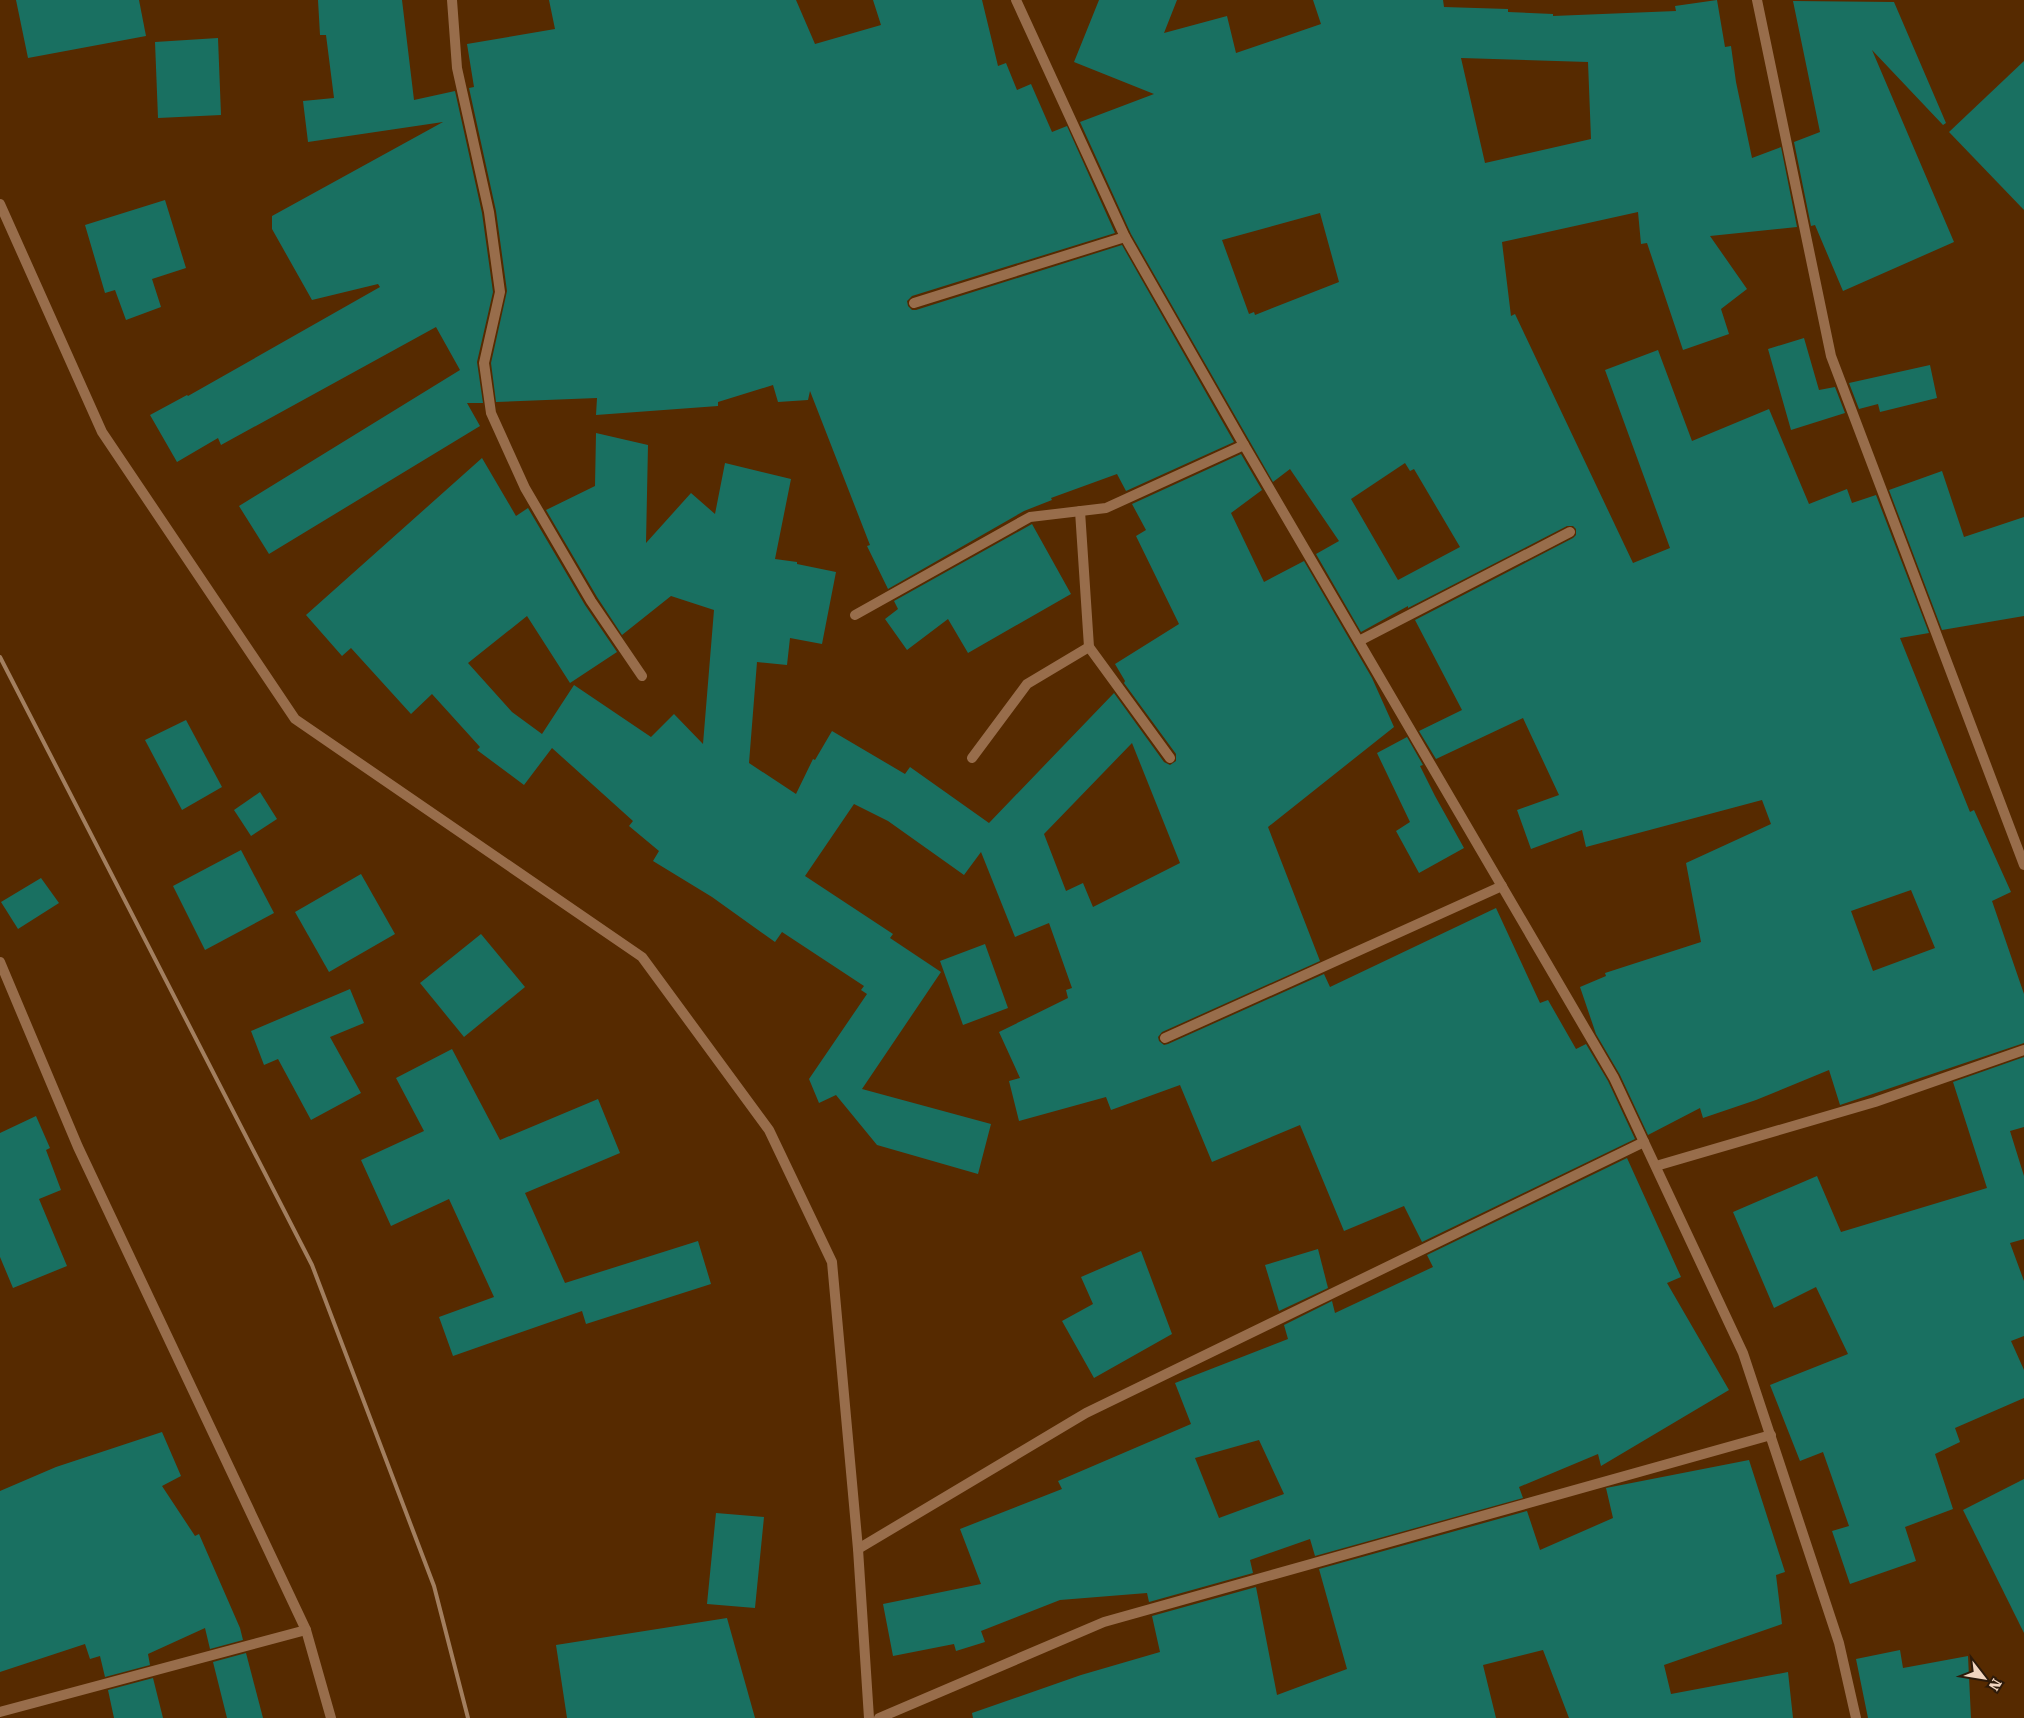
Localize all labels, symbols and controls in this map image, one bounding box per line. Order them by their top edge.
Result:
north arrow [1959,1653,2009,1703]
text: N [1985,1676,2005,1694]

